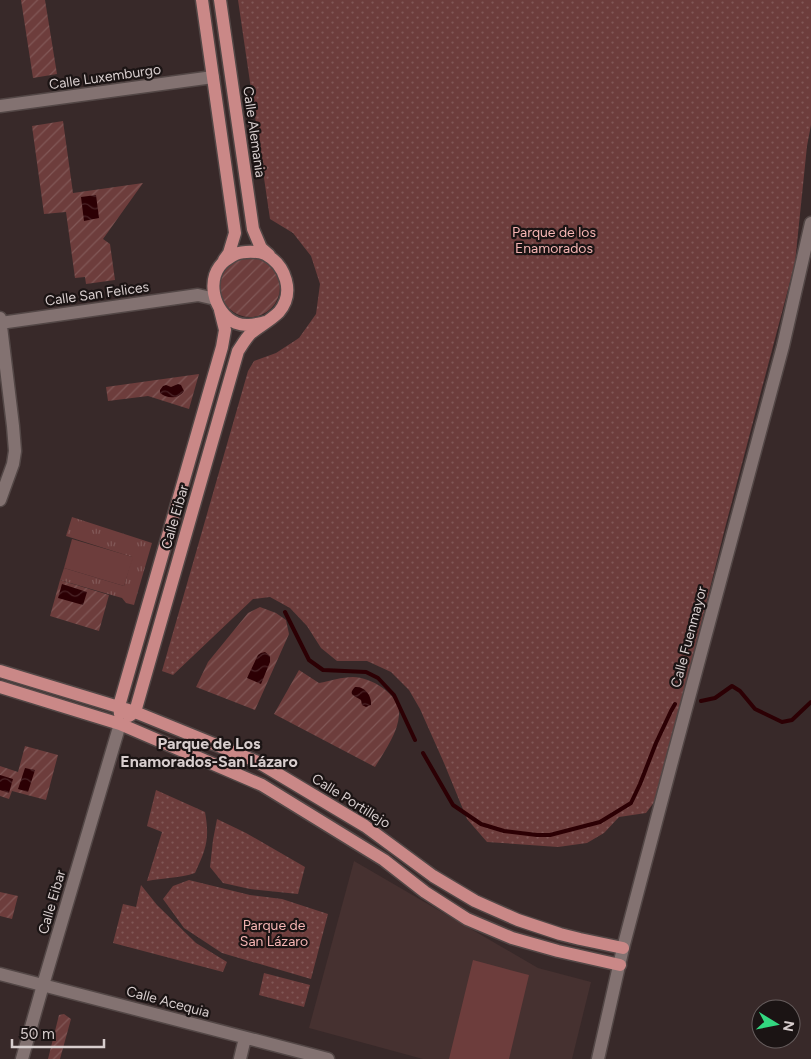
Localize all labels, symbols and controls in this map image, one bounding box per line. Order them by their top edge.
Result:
street label: Calle Luxemburgo [48,61,162,93]
street label: Calle Alemania [239,85,269,179]
park label: Parque de los Enamorados [512,224,596,257]
street label: Calle San Felices [44,278,150,310]
street label: Calle Eibar [158,483,192,551]
street label: Calle Fuenmayor [667,584,711,690]
district label: Parque de Los Enamorados-San Lázaro [120,734,298,771]
street label: Calle Portillejo [309,770,393,832]
street label: Calle Eibar [35,868,69,936]
park label: Parque de San Lázaro [240,917,308,950]
street label: Calle Acequia [125,983,211,1021]
north arrow [751,999,801,1049]
scale bar [12,1016,105,1048]
text: N [779,1019,798,1033]
text: 50 m [20,1025,55,1043]

